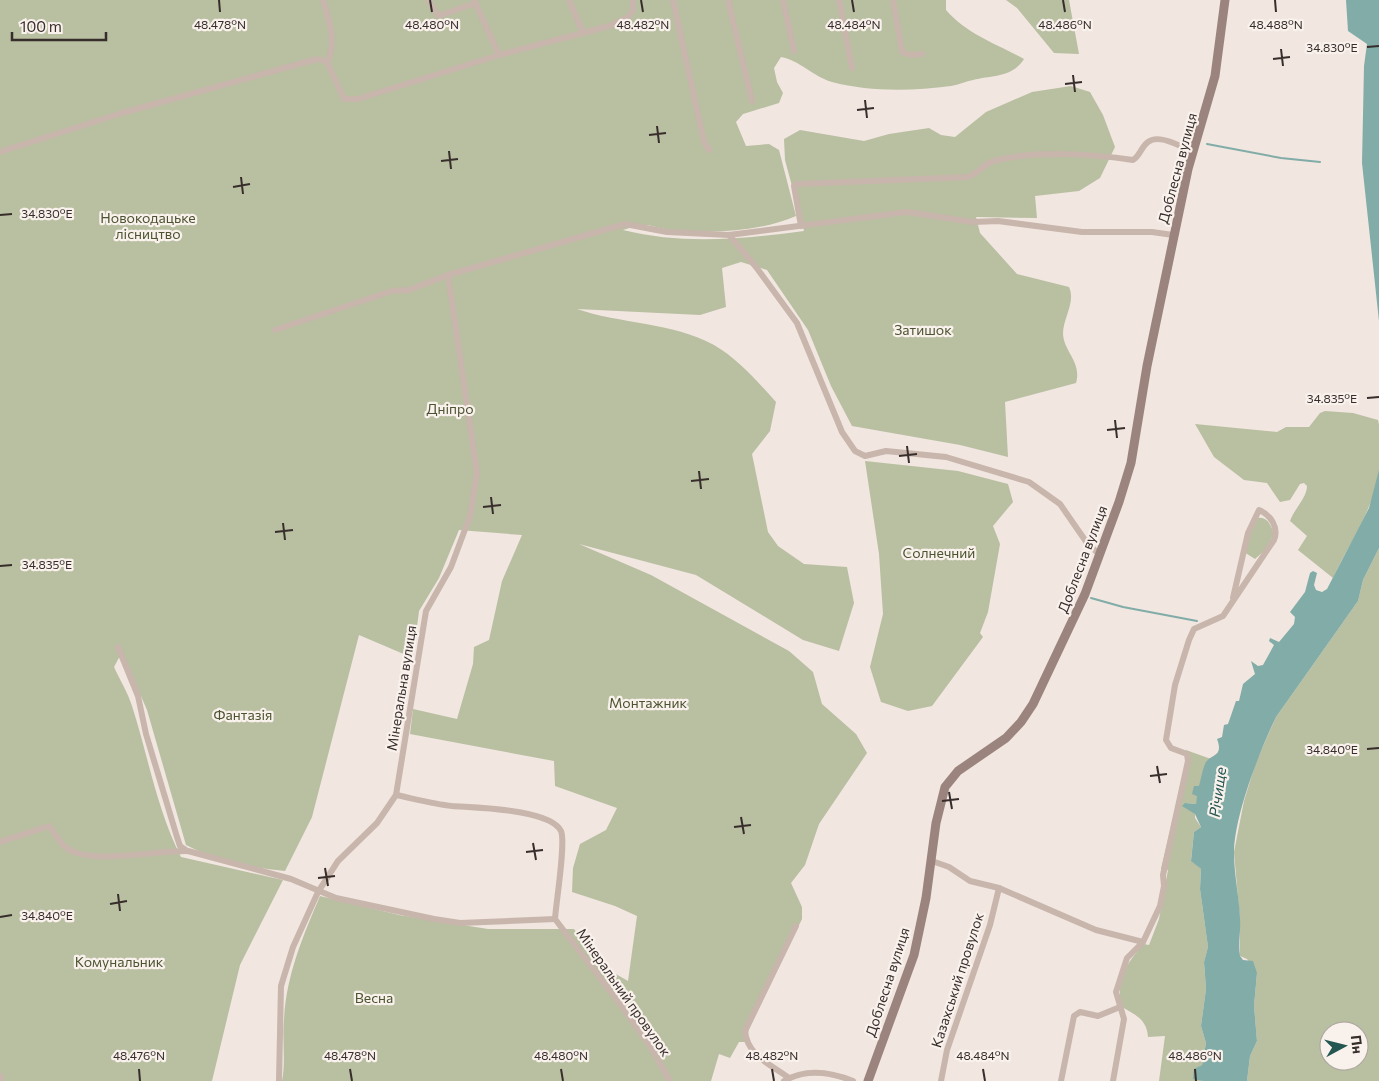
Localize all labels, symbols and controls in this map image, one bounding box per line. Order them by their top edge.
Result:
scale bar [12,10,106,42]
text: 100 m [20,17,62,35]
text: 48.478°N [194,17,246,31]
text: 48.480°N [405,17,459,31]
text: 48.482°N [617,17,669,31]
text: 48.484°N [827,17,881,31]
text: 48.486°N [1038,17,1092,31]
text: 48.488°N [1249,17,1303,31]
text: 34.830°E [1306,40,1358,54]
street label: Доблесна вулиця [1154,111,1200,225]
text: 34.830°E [21,206,73,220]
park label: Новокодацьке лісництво [100,209,196,242]
park label: Затишок [894,321,952,338]
text: 34.835°E [1307,391,1357,405]
park label: Дніпро [426,400,474,417]
street label: Доблесна вулиця [1054,503,1110,615]
park label: Солнечний [903,544,975,561]
text: 34.835°E [22,557,72,571]
street label: Мінеральна вулиця [383,624,419,752]
park label: Монтажник [609,694,688,711]
park label: Фантазія [214,706,272,723]
text: 34.840°E [1306,742,1358,756]
water label: Річище [1205,766,1229,818]
text: 34.840°E [21,908,73,922]
street label: Казахський провулок [927,910,987,1050]
street label: Мінеральний провулок [573,925,675,1060]
street label: Доблесна вулиця [861,925,913,1039]
park label: Комунальник [75,953,164,970]
park label: Весна [355,989,393,1006]
north arrow [1319,1021,1369,1071]
text: Пн [1348,1034,1367,1055]
text: 48.476°N [113,1048,165,1062]
text: 48.478°N [324,1048,376,1062]
text: 48.480°N [534,1048,588,1062]
text: 48.482°N [746,1048,798,1062]
text: 48.484°N [956,1048,1010,1062]
text: 48.486°N [1168,1048,1222,1062]

